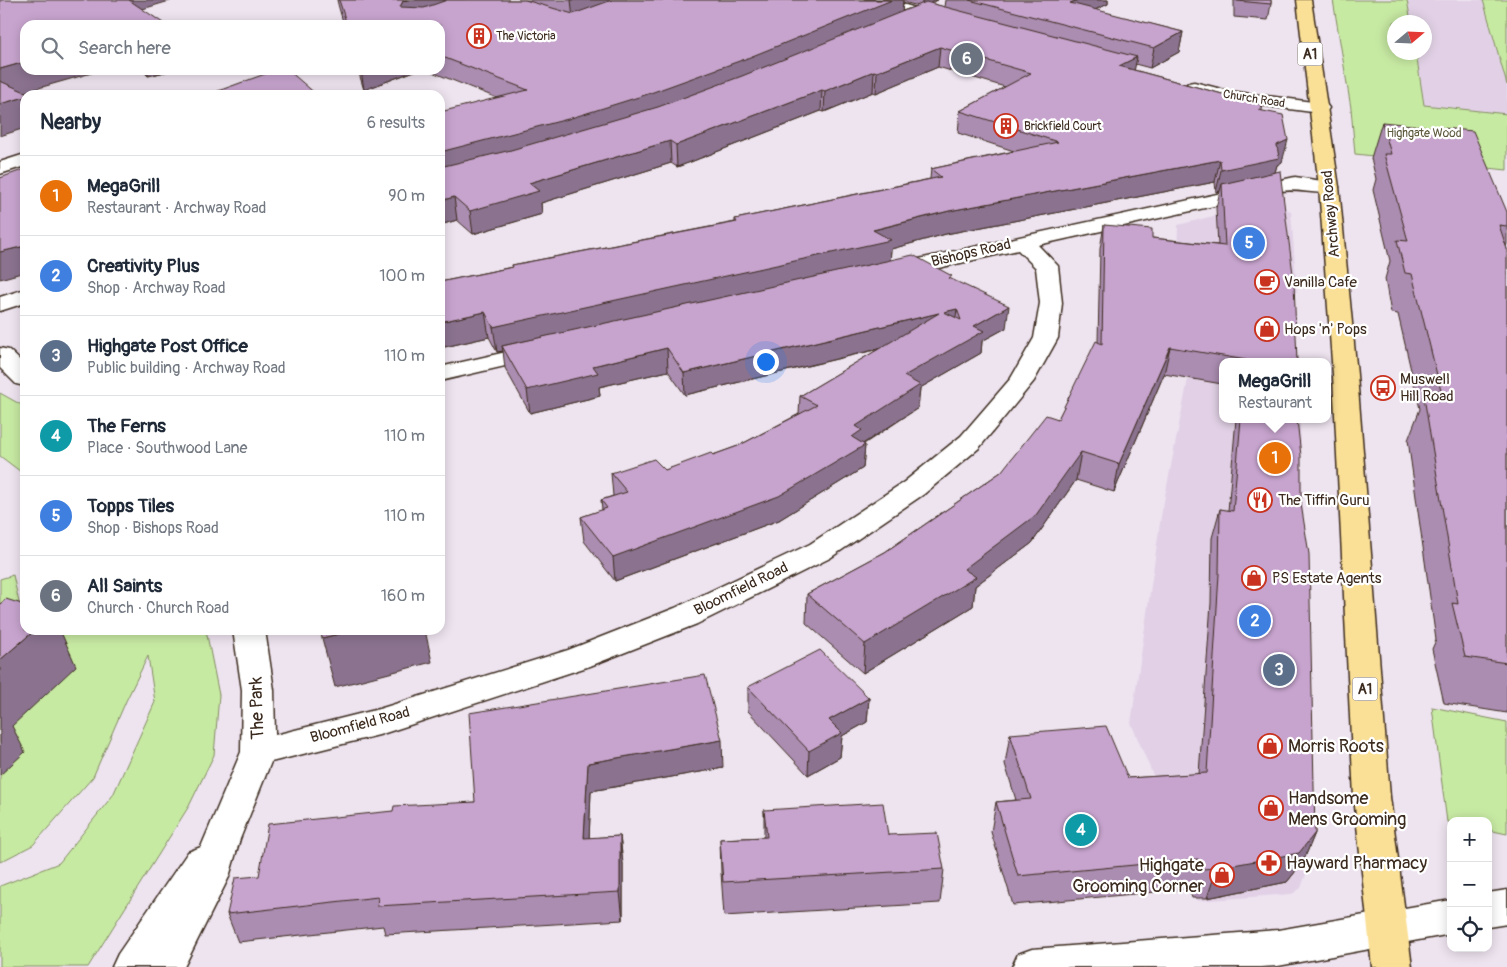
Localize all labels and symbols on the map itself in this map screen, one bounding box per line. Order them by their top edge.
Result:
north arrow [1387,15,1432,60]
building icon: The Victoria [466,23,492,49]
place label: The Victoria [496,29,556,44]
pin: 6 [951,40,983,78]
road number: A1 [1298,42,1322,66]
street label: Church Road [1222,87,1286,111]
building icon: Brickfield Court [993,113,1019,139]
place label: Brickfield Court [1024,119,1102,134]
park label: Highgate Wood [1386,126,1462,141]
street label: Archway Road [1318,170,1344,258]
pin: 5 [1233,224,1265,262]
street label: Bishops Road [929,235,1013,271]
cafe icon: Vanilla Cafe [1254,269,1280,295]
place label: Vanilla Cafe [1284,273,1357,292]
shop icon: Hops 'n' Pops [1254,316,1280,342]
place label: Hops 'n' Pops [1284,320,1367,339]
your location [753,349,779,375]
place label: Muswell Hill Road [1400,370,1454,406]
bus stop icon: Muswell Hill Road [1370,375,1396,401]
pin: 1 [1259,439,1291,477]
restaurant icon: The Tiffin Guru [1247,487,1273,513]
place label: The Tiffin Guru [1278,491,1370,510]
street label: Bloomfield Road [691,558,791,620]
shop icon: PS Estate Agents [1241,565,1267,591]
place label: PS Estate Agents [1272,569,1382,588]
pin: 2 [1239,602,1271,640]
pin: 3 [1263,651,1295,689]
street label: The Park [244,676,270,740]
road number: A1 [1352,678,1378,701]
street label: Bloomfield Road [308,703,412,747]
shop icon: Morris Roots [1257,733,1283,759]
place label: Morris Roots [1288,735,1384,758]
place label: Handsome Mens Grooming [1288,787,1406,831]
shop icon: Handsome Mens Grooming [1258,795,1284,821]
pin: 4 [1065,811,1097,849]
pharmacy icon: Hayward Pharmacy [1256,850,1282,876]
place label: Hayward Pharmacy [1286,852,1427,875]
place label: Highgate Grooming Corner [1072,854,1205,898]
shop icon: Highgate Grooming Corner [1209,862,1235,888]

